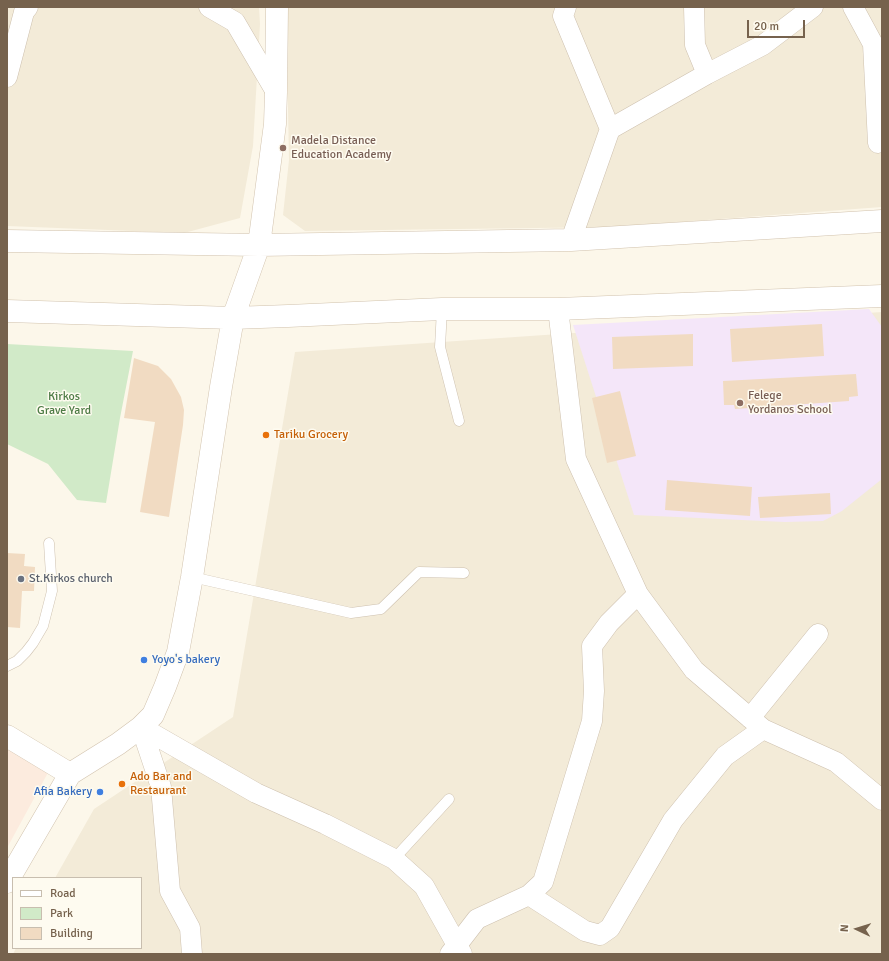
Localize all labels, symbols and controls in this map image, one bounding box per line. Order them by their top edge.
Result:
scale bar [749,12,807,38]
text: 20 m [754,19,779,34]
place label: Madela Distance Education Academy [291,134,391,162]
marker: Madela Distance Education Academy [278,143,288,153]
place label: Felege Yordanos School [748,389,832,417]
park label: Kirkos Grave Yard [37,390,91,418]
marker: Felege Yordanos School [735,398,745,408]
place label: Tariku Grocery [274,428,348,442]
marker: Tariku Grocery [261,430,271,440]
place label: St.Kirkos church [29,572,113,586]
marker: St.Kirkos church [16,574,26,584]
place label: Yoyo's bakery [152,653,220,667]
marker: Yoyo's bakery [139,655,149,665]
place label: Ado Bar and Restaurant [130,770,192,798]
marker: Ado Bar and Restaurant [117,779,127,789]
place label: Afia Bakery [34,785,92,799]
marker: Afia Bakery [95,787,105,797]
legend [12,877,142,949]
text: Road [50,886,76,901]
text: Park [50,906,73,921]
north arrow [837,909,877,949]
text: N [838,924,851,932]
text: Building [50,926,93,941]

